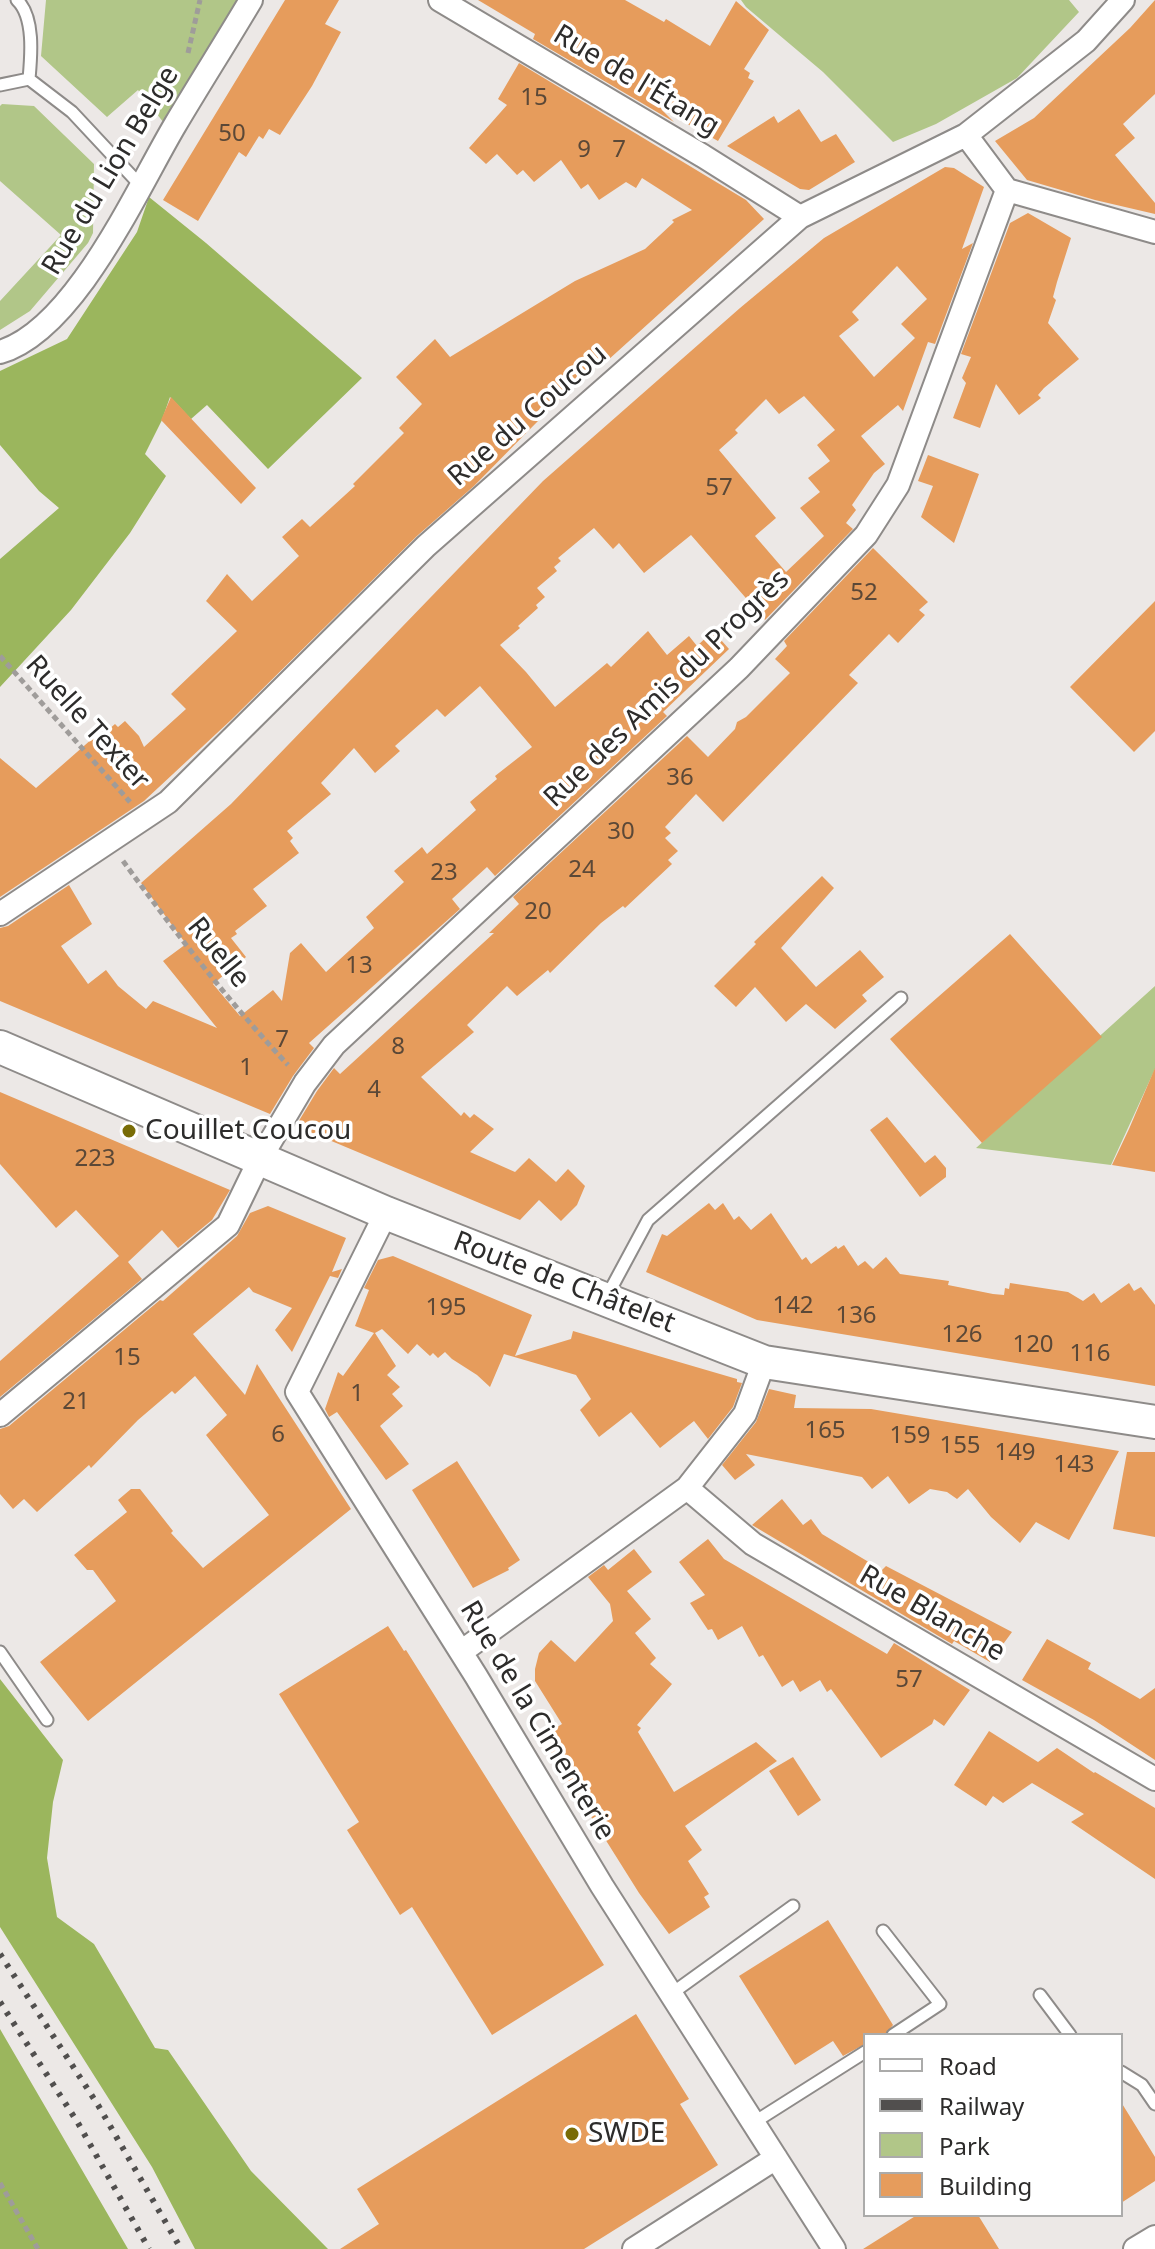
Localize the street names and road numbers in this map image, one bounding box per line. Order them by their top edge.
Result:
street label: Rue de l'Étang [547,18,725,144]
street label: Rue du Lion Belge [36,61,186,281]
street label: Rue du Coucou [442,338,614,494]
street label: Rue des Amis du Progrès [538,563,796,815]
street label: Ruelle Texter [18,649,156,797]
street label: Ruelle [180,911,256,995]
street label: Route de Châtelet [448,1225,680,1341]
street label: Rue Blanche [853,1559,1011,1669]
street label: Rue de la Cimenterie [452,1595,622,1847]

